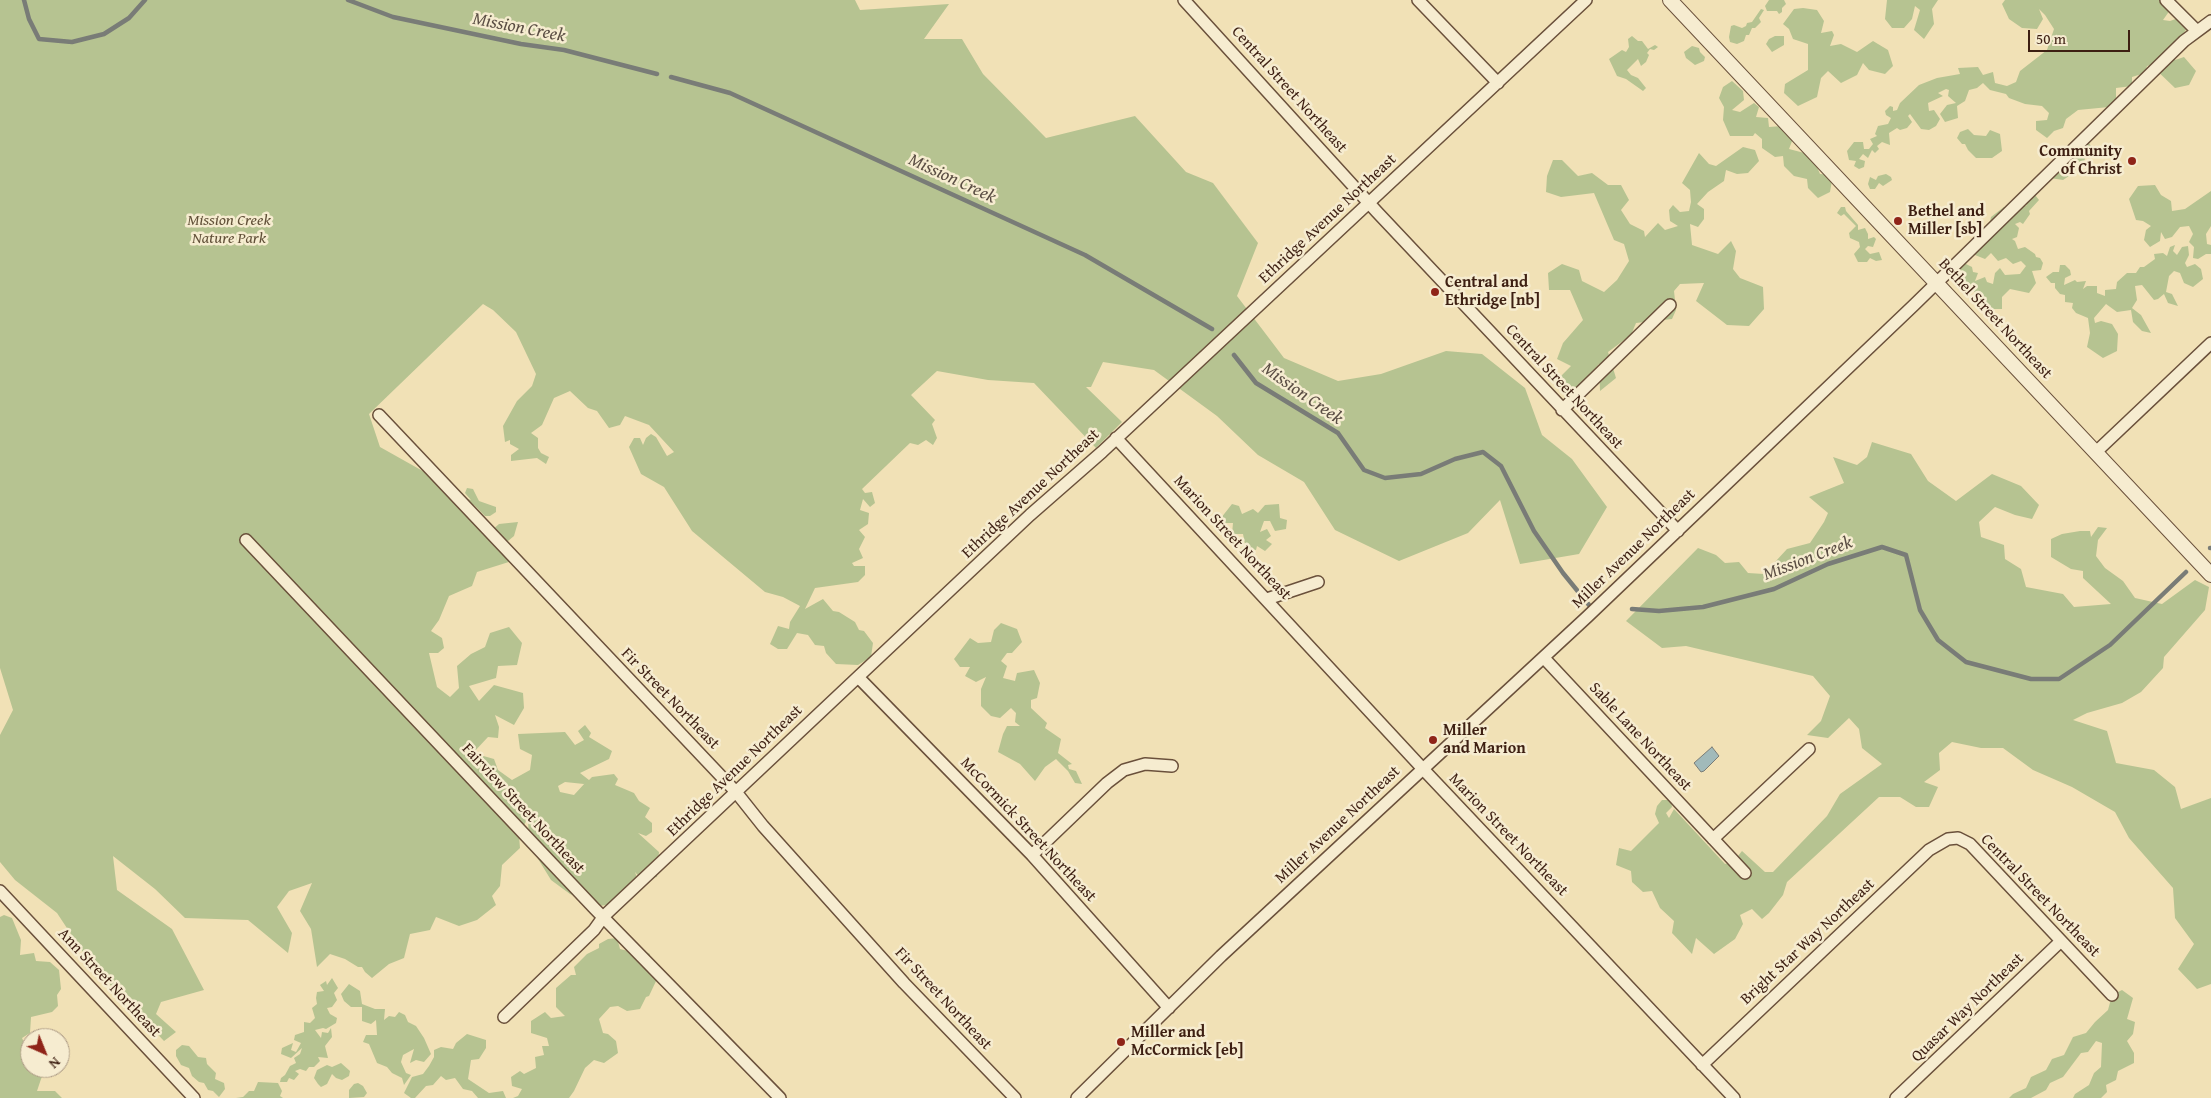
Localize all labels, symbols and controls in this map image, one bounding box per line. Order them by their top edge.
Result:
water label: Mission Creek [471,8,567,48]
scale bar [2031,20,2134,52]
street label: Central Street Northeast [1227,23,1351,157]
text: 50 m [2036,28,2066,49]
place label: Community of Christ [2039,142,2122,180]
water label: Mission Creek [905,149,999,209]
street label: Ethridge Avenue Northeast [1255,150,1401,288]
marker: Community of Christ [2126,155,2138,167]
place label: Bethel and Miller [sb] [1908,202,1984,240]
park label: Mission Creek Nature Park [187,211,271,249]
marker: Bethel and Miller [sb] [1892,215,1904,227]
street label: Bethel Street Northeast [1934,255,2056,383]
place label: Central and Ethridge [nb] [1445,273,1539,311]
marker: Central and Ethridge [nb] [1429,286,1441,298]
street label: Central Street Northeast [1501,321,1627,453]
water label: Mission Creek [1257,358,1347,430]
street label: Ethridge Avenue Northeast [958,425,1104,563]
street label: Marion Street Northeast [1169,472,1295,604]
street label: Miller Avenue Northeast [1568,485,1700,613]
water label: Mission Creek [1760,532,1856,586]
street label: Fir Street Northeast [617,644,723,754]
street label: Sable Lane Northeast [1585,679,1695,795]
street label: Ethridge Avenue Northeast [663,701,807,841]
place label: Miller and Marion [1443,721,1526,759]
marker: Miller and Marion [1427,734,1439,746]
street label: Fairview Street Northeast [457,740,589,878]
street label: McCormick Street Northeast [956,754,1100,906]
street label: Miller Avenue Northeast [1272,762,1404,888]
street label: Marion Street Northeast [1444,770,1572,900]
street label: Central Street Northeast [1976,830,2104,962]
street label: Bright Star Way Northeast [1737,875,1879,1009]
street label: Ann Street Northeast [54,924,164,1042]
street label: Fir Street Northeast [891,944,995,1054]
street label: Quasar Way Northeast [1908,949,2028,1067]
place label: Miller and McCormick [eb] [1131,1023,1243,1061]
north arrow [20,1028,70,1078]
marker: Miller and McCormick [eb] [1115,1036,1127,1048]
text: N [44,1053,65,1074]

